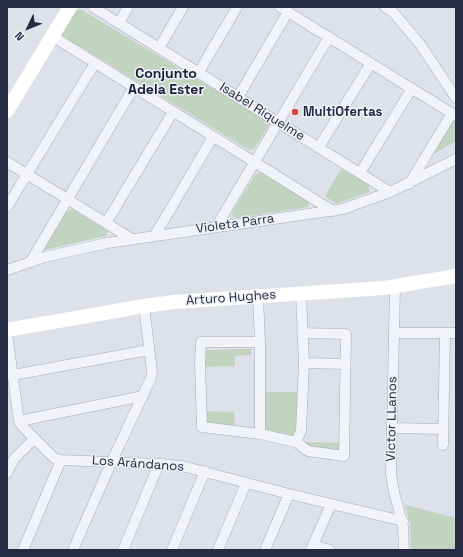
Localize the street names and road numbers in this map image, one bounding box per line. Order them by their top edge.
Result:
street label: Isabel Riquelme [217,80,307,144]
street label: Violeta Parra [195,211,275,237]
street label: Arturo Hughes [185,287,277,309]
street label: Victor LLanos [383,376,401,462]
street label: Los Arándanos [91,453,185,475]

